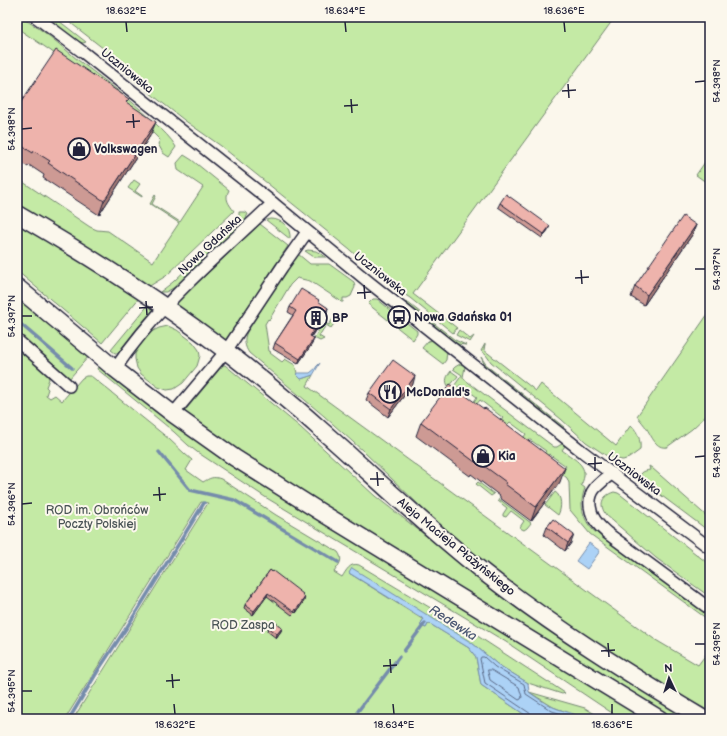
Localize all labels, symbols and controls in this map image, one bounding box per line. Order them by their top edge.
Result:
text: 18.632°E [106,5,147,17]
text: 18.634°E [325,5,366,17]
text: 18.636°E [543,5,585,17]
street label: Uczniowska [98,45,157,97]
text: 54.398°N [711,59,723,103]
text: 54.398°N [6,107,18,151]
shop icon: Volkswagen [66,136,92,162]
place label: Volkswagen [94,142,158,157]
street label: Nowa Gdańska [175,212,245,278]
street label: Uczniowska [350,248,410,300]
text: 54.397°N [711,248,723,290]
text: 54.397°N [6,295,18,337]
bus stop icon: Nowa Gdańska 01 [386,304,412,330]
building icon: BP [303,305,329,331]
place label: Nowa Gdańska 01 [414,310,512,325]
place label: BP [332,311,348,326]
restaurant icon: McDonald's [377,379,403,405]
place label: McDonald's [406,385,470,400]
text: 54.396°N [711,434,723,478]
shop icon: Kia [470,443,496,469]
place label: Kia [498,449,516,464]
street label: Uczniowska [604,449,664,499]
text: 54.396°N [6,482,18,526]
street label: Aleja Macieja Płażyńskiego [394,495,518,599]
park label: ROD im. Obrońców Poczty Polskiej [46,503,148,532]
water label: Redewka [426,602,480,644]
park label: ROD Zaspa [211,618,275,633]
text: 54.395°N [711,622,723,666]
north arrow [649,658,689,698]
text: N [664,662,673,675]
text: 54.395°N [6,669,18,713]
text: 18.632°E [155,719,196,731]
text: 18.634°E [374,719,415,731]
text: 18.636°E [591,719,633,731]

